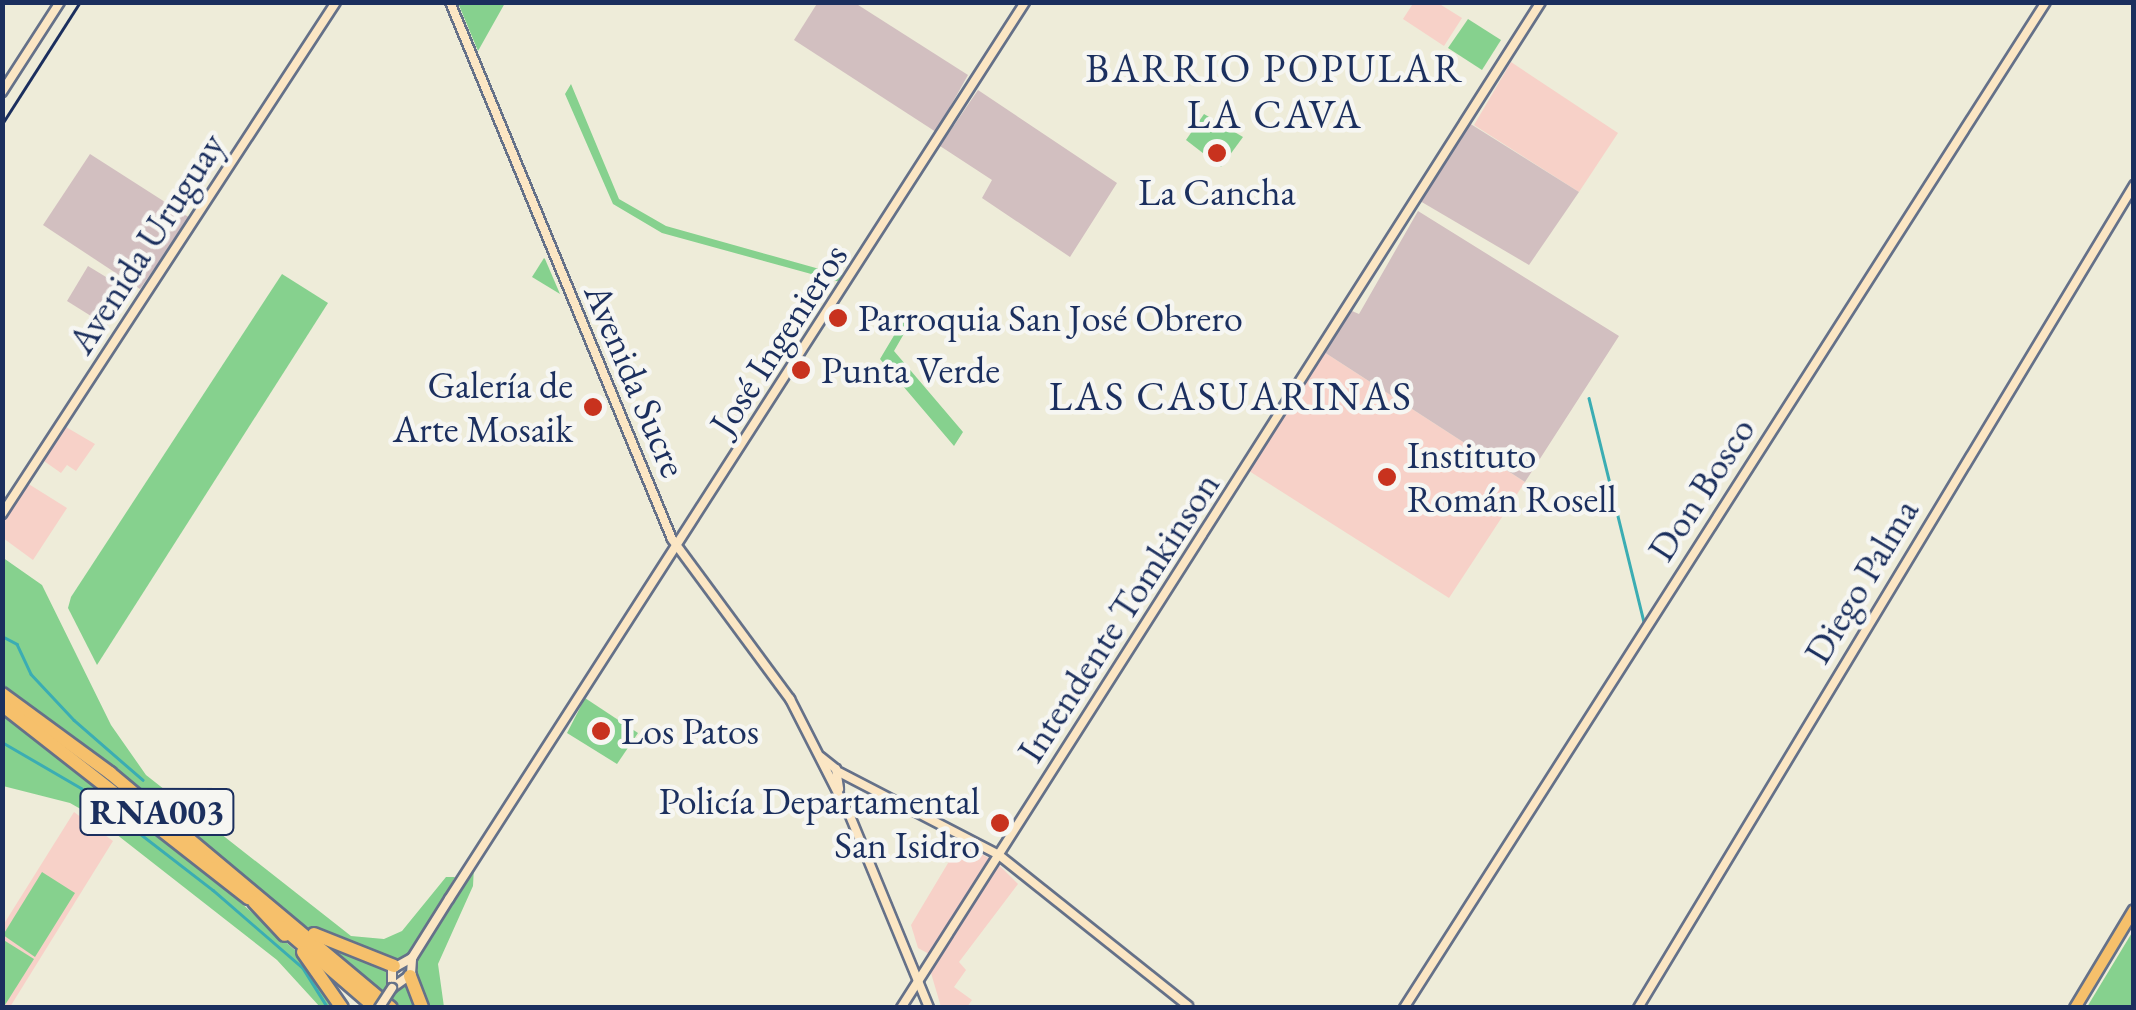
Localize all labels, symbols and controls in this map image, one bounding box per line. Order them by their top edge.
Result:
district label: BARRIO POPULAR LA CAVA [1085,44,1465,138]
street label: Avenida Uruguay [58,124,234,362]
marker: La Cancha [1206,142,1228,164]
place label: La Cancha [1138,169,1296,215]
street label: José Ingenieros [699,235,857,443]
street label: Avenida Sucre [575,276,697,484]
place label: Parroquia San José Obrero [858,295,1243,341]
marker: Parroquia San José Obrero [827,307,849,329]
place label: Punta Verde [821,347,1000,393]
marker: Punta Verde [790,359,812,381]
place label: Galería de Arte Mosaik [393,362,573,452]
district label: LAS CASUARINAS [1049,372,1413,420]
marker: Galería de Arte Mosaik [582,396,604,418]
street label: Don Bosco [1638,409,1764,569]
place label: Instituto Román Rosell [1407,432,1617,522]
street label: Intendente Tomkinson [1007,463,1229,771]
marker: Instituto Román Rosell [1376,466,1398,488]
street label: Diego Palma [1794,490,1928,672]
place label: Los Patos [621,708,759,754]
marker: Los Patos [590,720,612,742]
place label: Policía Departamental San Isidro [659,778,980,868]
road number: RNA003 [77,782,237,842]
marker: Policía Departamental San Isidro [989,812,1011,834]

